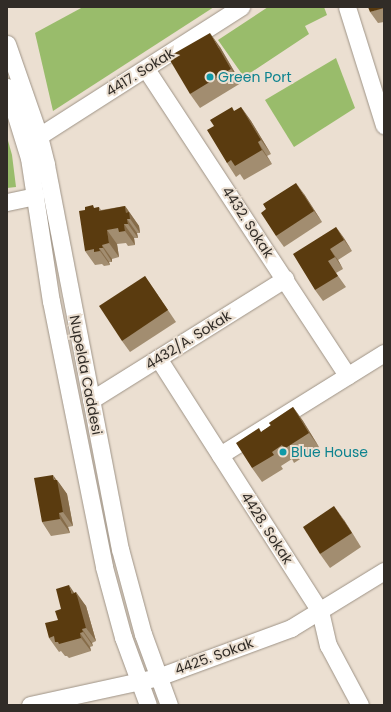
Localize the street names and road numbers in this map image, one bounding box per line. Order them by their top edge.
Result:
street label: 4417. Sokak [103,44,177,100]
street label: 4432. Sokak [219,183,277,261]
street label: 4432/A. Sokak [142,307,234,373]
street label: Nupelda Caddesi [66,314,106,436]
street label: 4428. Sokak [238,489,296,567]
street label: 4425. Sokak [173,634,255,678]

